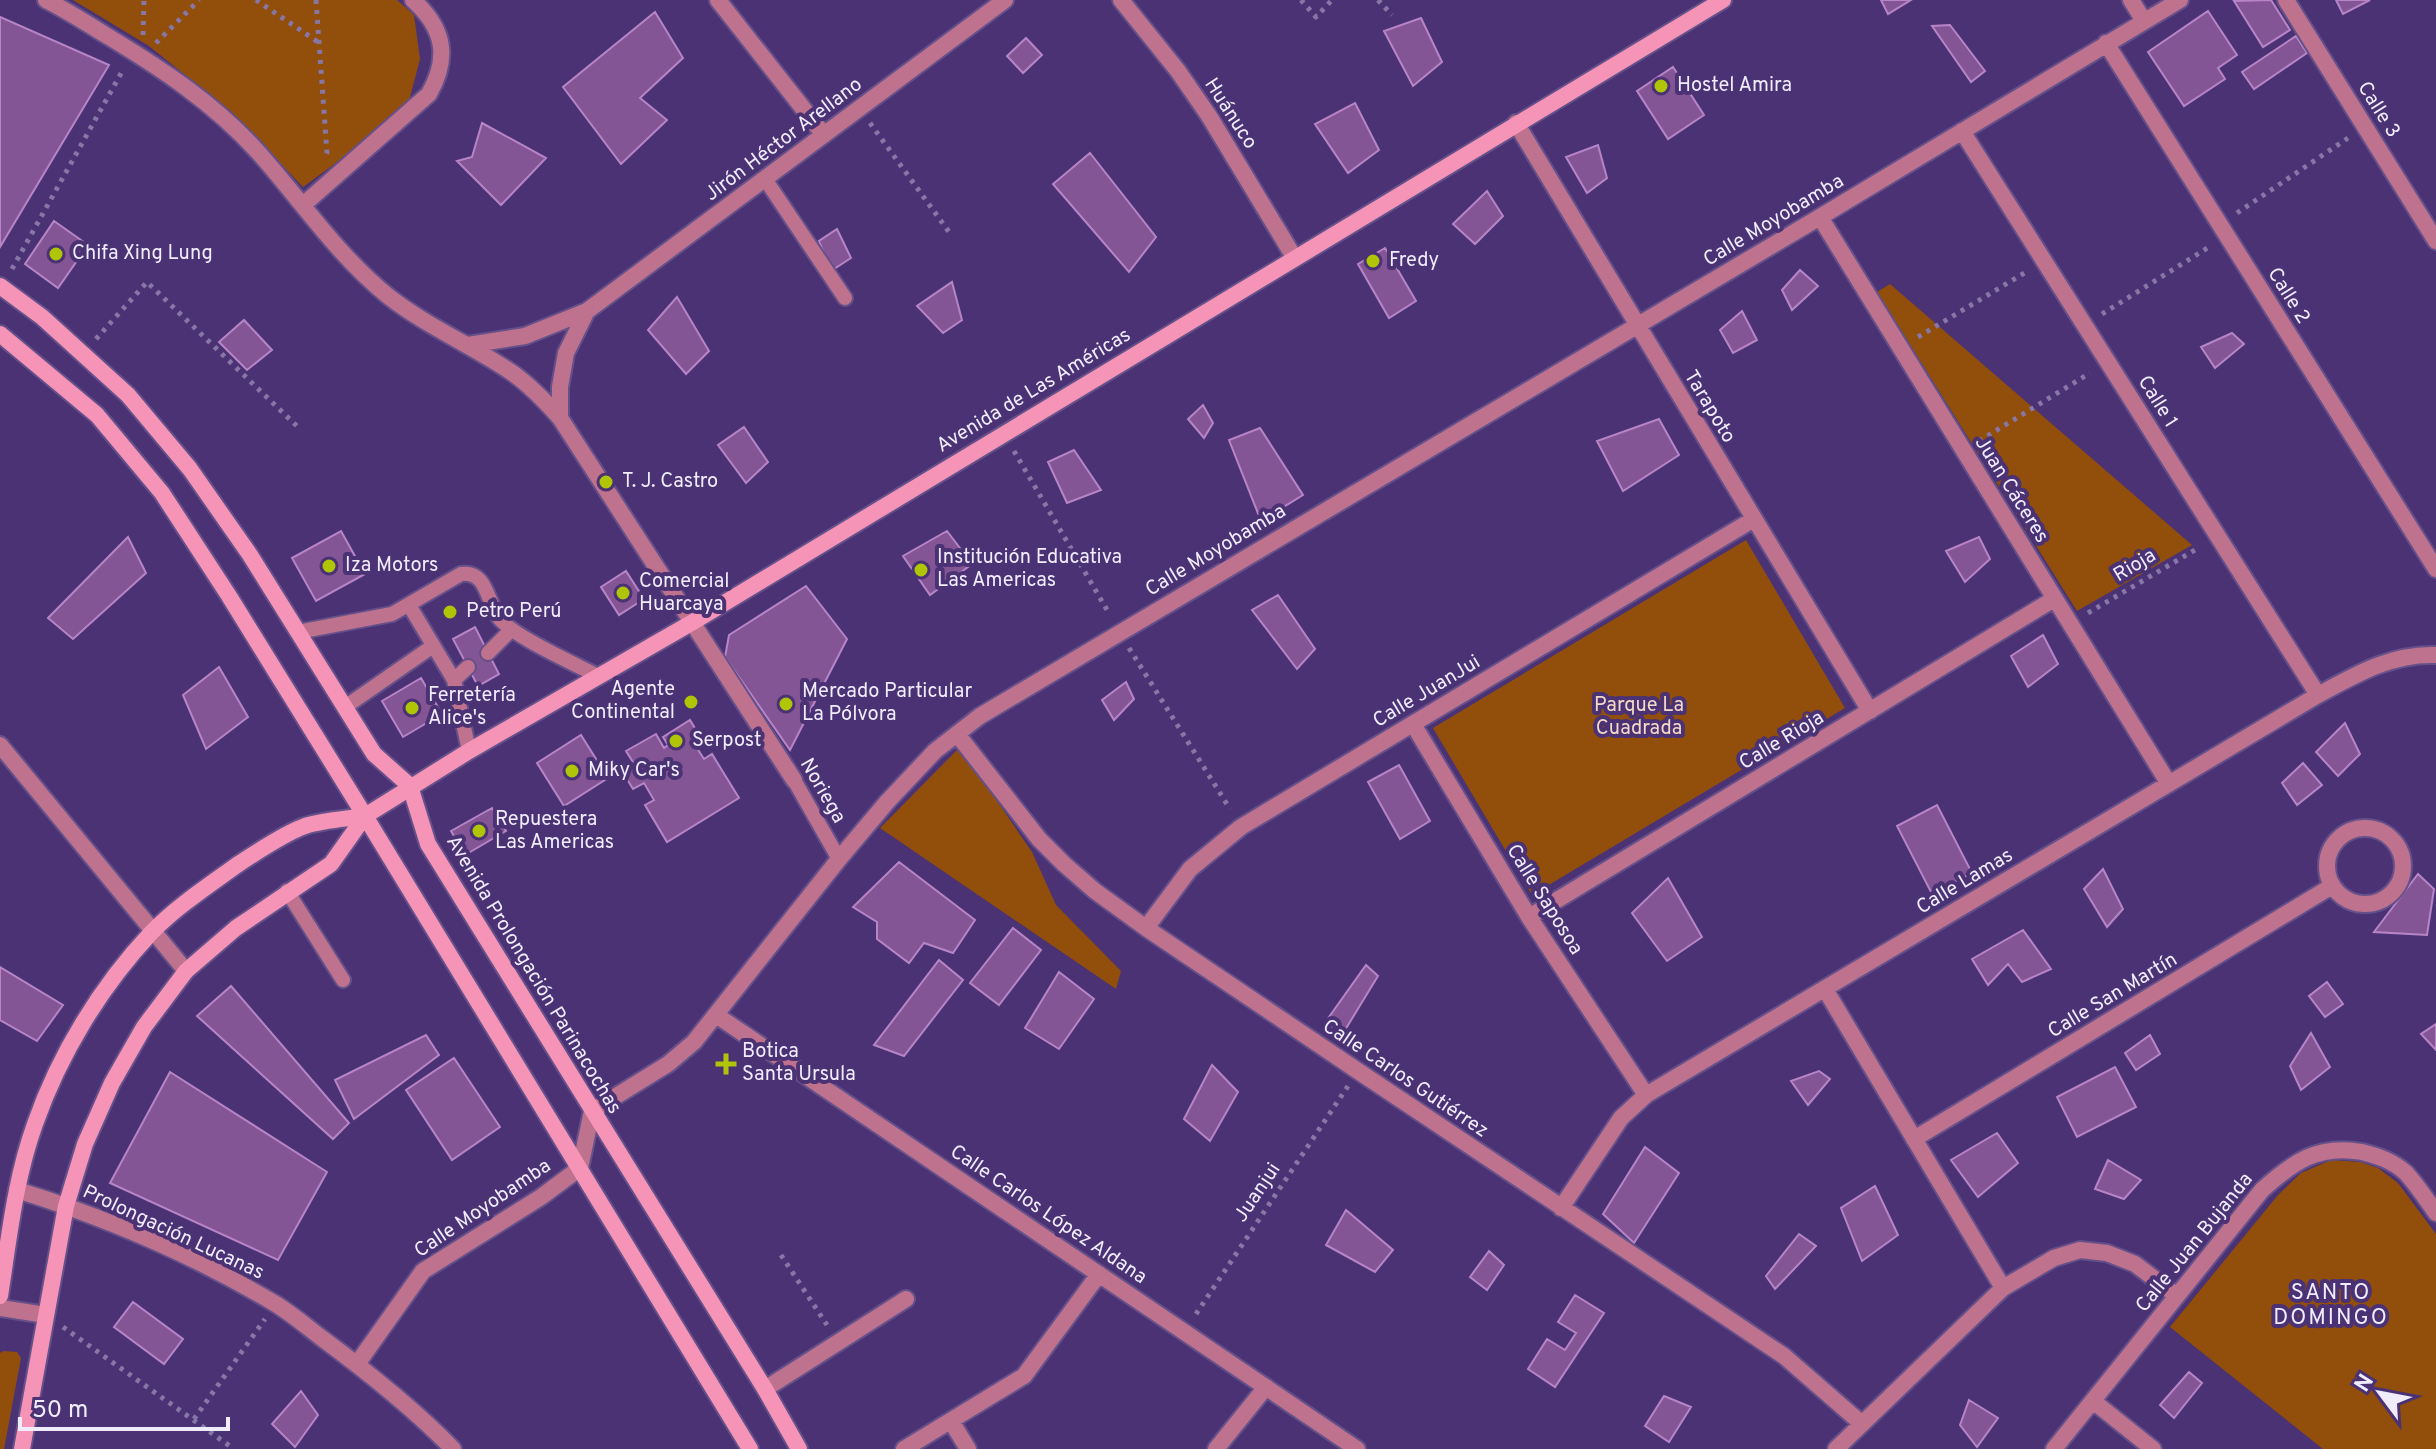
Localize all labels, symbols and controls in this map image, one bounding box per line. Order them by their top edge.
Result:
street label: Jirón Héctor Arellano [700,72,868,208]
place label: Hostel Amira [1677,73,1792,99]
street label: Huánuco [1197,74,1263,154]
marker: Hostel Amira [1652,77,1670,95]
street label: Calle 3 [2351,77,2405,143]
street label: Calle Moyobamba [1699,169,1849,273]
place label: Chifa Xing Lung [72,241,213,267]
marker: Chifa Xing Lung [47,245,65,263]
place label: Fredy [1389,248,1439,274]
marker: Fredy [1364,252,1382,270]
street label: Calle 2 [2261,263,2315,329]
street label: Avenida de Las Américas [932,323,1136,459]
street label: Tarapoto [1677,366,1741,448]
street label: Calle 1 [2131,371,2183,433]
street label: Juan Cáceres [1968,432,2054,548]
place label: T. J. Castro [622,469,718,495]
marker: T. J. Castro [597,473,615,491]
street label: Calle Moyobamba [1141,499,1291,603]
street label: Rioja [2109,543,2161,589]
place label: Institución Educativa Las Americas [937,545,1122,594]
place label: Iza Motors [345,553,438,579]
marker: Iza Motors [320,557,338,575]
marker: Institución Educativa Las Americas [912,561,930,579]
place label: Comercial Huarcaya [639,569,729,618]
marker: Comercial Huarcaya [614,584,632,602]
place label: Petro Perú [466,599,562,625]
marker: Petro Perú [441,603,459,621]
street label: Calle JuanJui [1368,650,1486,734]
place label: Agente Continental [571,677,675,726]
place label: Mercado Particular La Pólvora [802,679,972,728]
place label: Ferretería Alice's [428,683,516,732]
marker: Agente Continental [682,693,700,711]
park label: Parque La Cuadrada [1594,693,1684,742]
marker: Mercado Particular La Pólvora [777,695,795,713]
marker: Ferretería Alice's [403,699,421,717]
street label: Calle Rioja [1735,706,1829,776]
place label: Serpost [692,728,762,754]
marker: Serpost [667,732,685,750]
street label: Noriega [793,754,851,828]
place label: Miky Car's [588,758,680,784]
marker: Miky Car's [563,762,581,780]
place label: Repuestera Las Americas [495,807,614,856]
marker: Repuestera Las Americas [470,822,488,840]
street label: Avenida Prolongación Parinacochas [439,831,627,1119]
street label: Calle Saposoa [1500,840,1588,960]
street label: Calle Lamas [1912,843,2018,921]
street label: Calle San Martín [2044,947,2182,1045]
street label: Calle Carlos Gutiérrez [1317,1014,1493,1144]
place label: Botica Santa Ursula [742,1039,856,1088]
marker: Botica Santa Ursula [717,1055,735,1073]
street label: Calle Carlos López Aldana [944,1139,1152,1291]
street label: Calle Moyobamba [410,1154,556,1264]
street label: Juanjui [1229,1158,1287,1228]
street label: Calle Juan Bujanda [2131,1168,2259,1318]
street label: Prolongación Lucanas [78,1179,268,1287]
district label: SANTO DOMINGO [2273,1280,2389,1332]
north arrow [2340,1353,2420,1433]
text: N [2350,1370,2381,1398]
scale bar [20,1381,228,1431]
text: 50 m [32,1396,88,1426]

